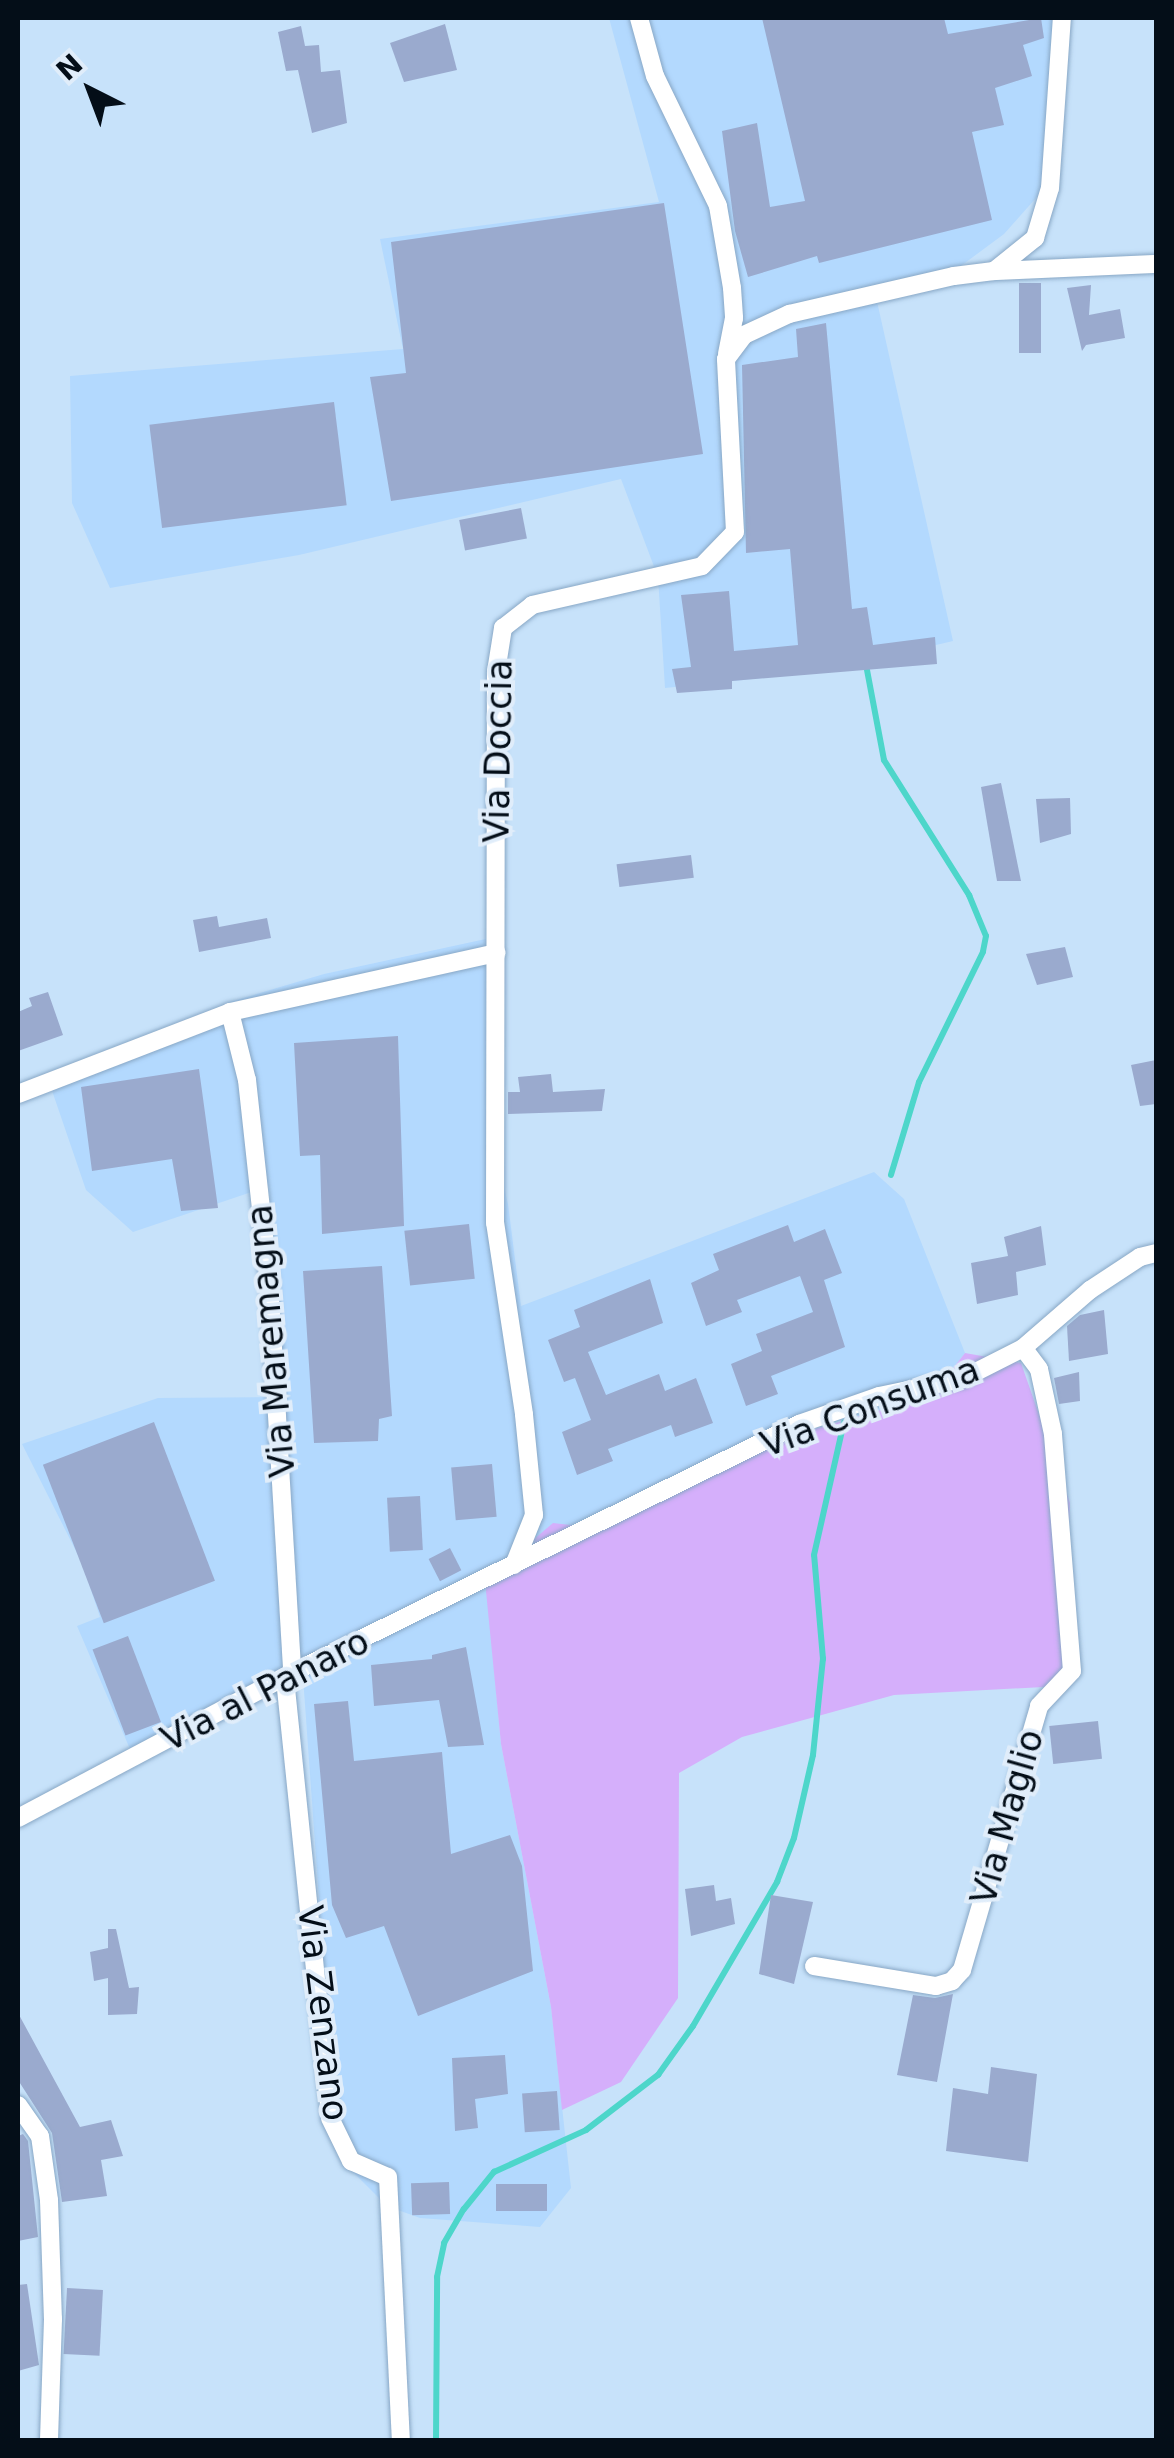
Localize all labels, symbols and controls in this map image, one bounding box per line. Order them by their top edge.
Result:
north arrow [40,40,140,140]
text: N [50,47,89,87]
street label: Via Doccia [475,659,521,843]
street label: Via Maremagna [238,1203,304,1479]
street label: Via Consuma [755,1348,985,1466]
street label: Via al Panaro [154,1620,376,1760]
street label: Via Maglio [962,1725,1052,1909]
street label: Via Zenzano [289,1903,357,2123]

